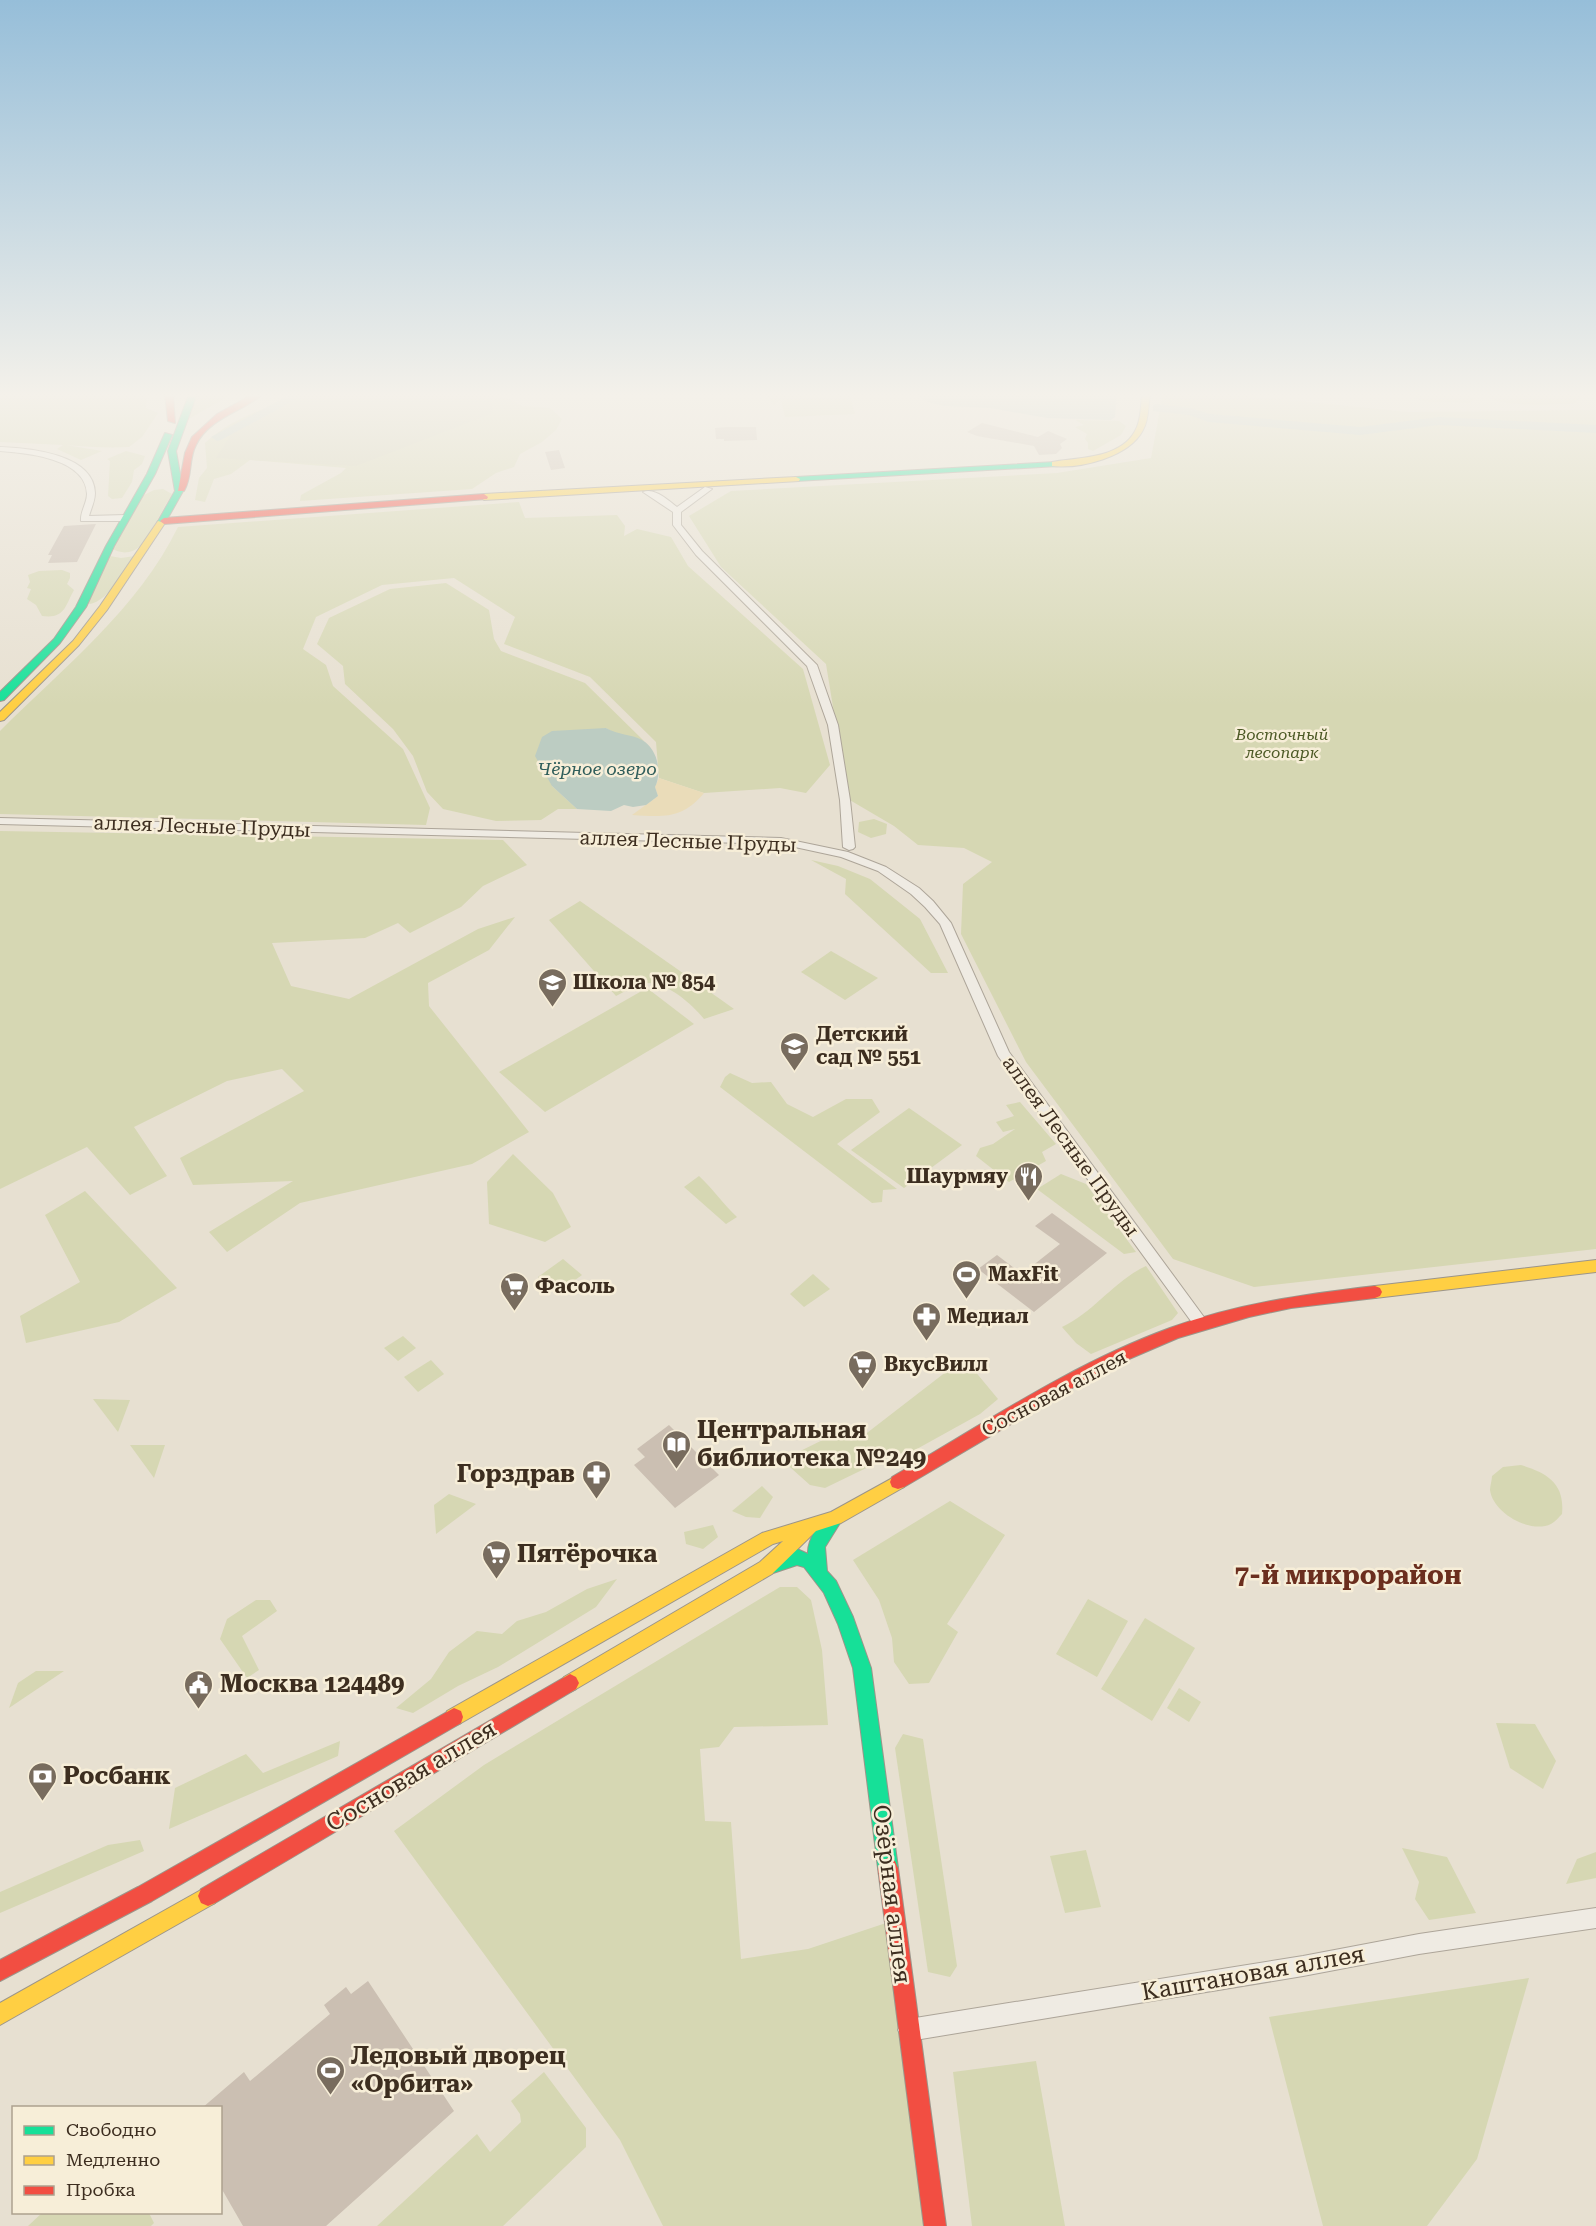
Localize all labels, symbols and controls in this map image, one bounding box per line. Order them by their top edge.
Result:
park label: Восточный лесопарк [1235,725,1329,762]
water label: Чёрное озеро [537,758,657,779]
street label: аллея Лесные Пруды [93,810,311,842]
street label: аллея Лесные Пруды [579,825,797,857]
school or university icon: Школа № 854 [536,966,568,1008]
place label: Школа № 854 [573,970,716,994]
place label: Детский сад № 551 [816,1022,921,1069]
school or university icon: Детский сад № 551 [779,1030,811,1072]
street label: аллея Лесные Пруды [997,1051,1145,1241]
restaurant icon: Шаурмяу [1013,1160,1045,1202]
place label: Шаурмяу [907,1164,1008,1188]
sports icon: MaxFit [951,1258,983,1300]
place label: MaxFit [988,1262,1058,1286]
supermarket icon: Фасоль [498,1270,530,1312]
place label: Фасоль [535,1274,615,1298]
pharmacy icon: Медиал [910,1300,942,1342]
place label: Медиал [947,1304,1029,1328]
street label: Сосновая аллея [977,1345,1131,1441]
supermarket icon: ВкусВилл [847,1348,879,1390]
place label: ВкусВилл [884,1352,988,1376]
place label: Центральная библиотека №249 [697,1416,926,1472]
library icon: Центральная библиотека №249 [660,1428,692,1470]
pharmacy icon: Горздрав [580,1458,612,1500]
place label: Горздрав [457,1460,575,1488]
supermarket icon: Пятёрочка [480,1538,512,1580]
place label: Пятёрочка [517,1540,657,1568]
district label: 7-й микрорайон [1235,1560,1461,1590]
public building icon: Москва 124489 [183,1668,215,1710]
place label: Москва 124489 [220,1670,404,1698]
street label: Сосновая аллея [321,1714,501,1838]
bank icon: Росбанк [26,1760,58,1802]
place label: Росбанк [63,1762,171,1790]
street label: Озёрная аллея [867,1803,917,1985]
street label: Каштановая аллея [1139,1940,1367,2006]
place label: Ледовый дворец «Орбита» [351,2042,566,2098]
sports icon: Ледовый дворец «Орбита» [314,2054,346,2096]
legend [12,2106,222,2214]
text: Свободно [66,2119,156,2140]
text: Медленно [66,2149,160,2170]
text: Пробка [66,2179,135,2200]

